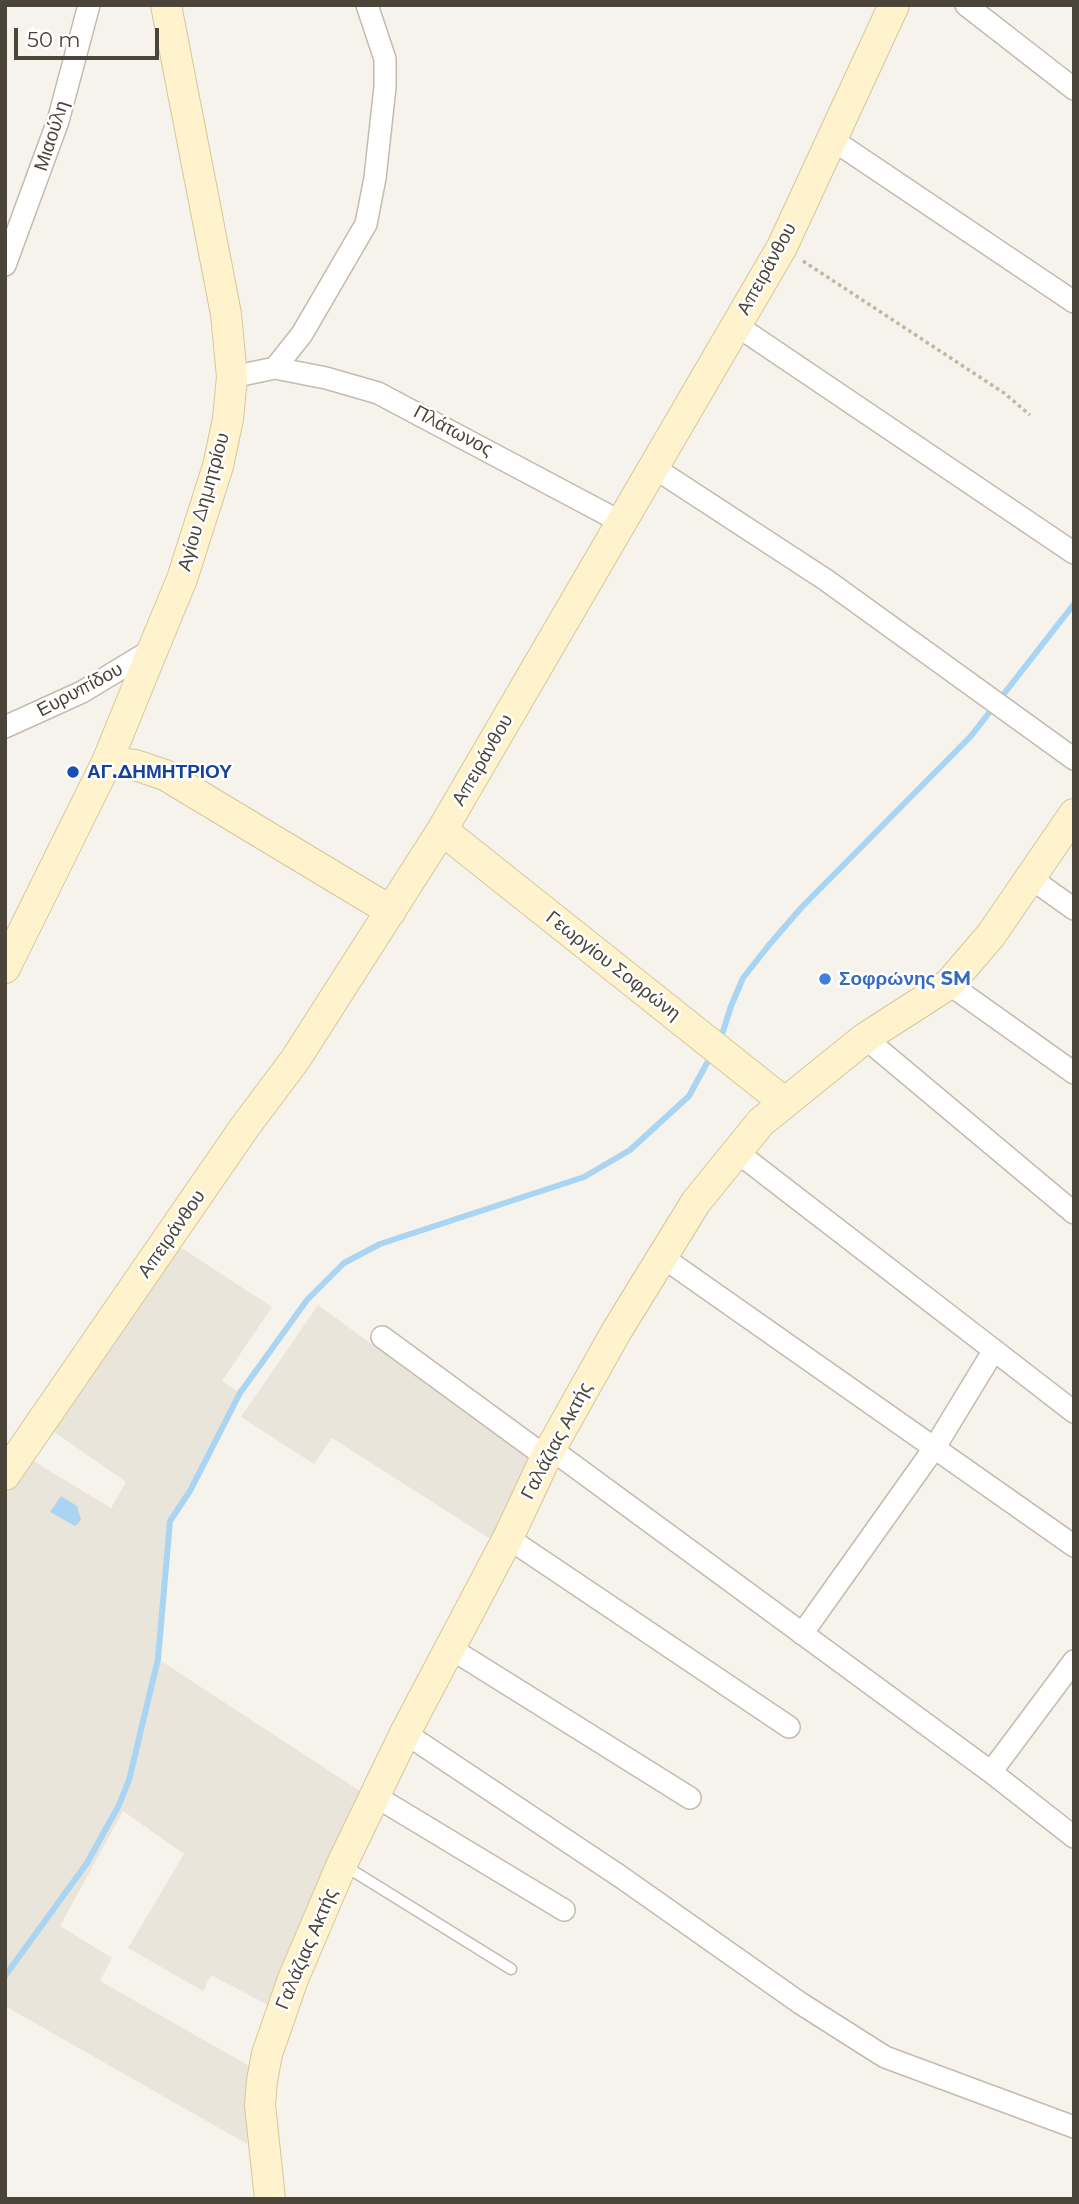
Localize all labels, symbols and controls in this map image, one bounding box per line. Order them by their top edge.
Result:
scale bar [18,14,163,58]
text: 50 m [27,27,81,52]
street label: Μιαούλη [30,98,74,174]
street label: Απειράνθου [732,219,802,319]
street label: Πλάτωνος [410,401,496,461]
street label: Αγίου Δημητρίου [173,430,235,574]
street label: Ευρυπίδου [33,658,127,722]
street label: Απειράνθου [448,710,518,810]
place label: ΑΓ.ΔΗΜΗΤΡΙΟΥ [87,761,232,783]
marker: ΑΓ.ΔΗΜΗΤΡΙΟΥ [65,764,81,780]
street label: Γεωργίου Σοφρώνη [541,906,685,1026]
place label: Σοφρώνης SM [839,968,971,990]
marker: Σοφρώνης SM [817,971,833,987]
street label: Απειράνθου [133,1186,211,1282]
street label: Γαλάζιας Ακτής [517,1378,597,1504]
street label: Γαλάζιας Ακτής [271,1885,343,2013]

